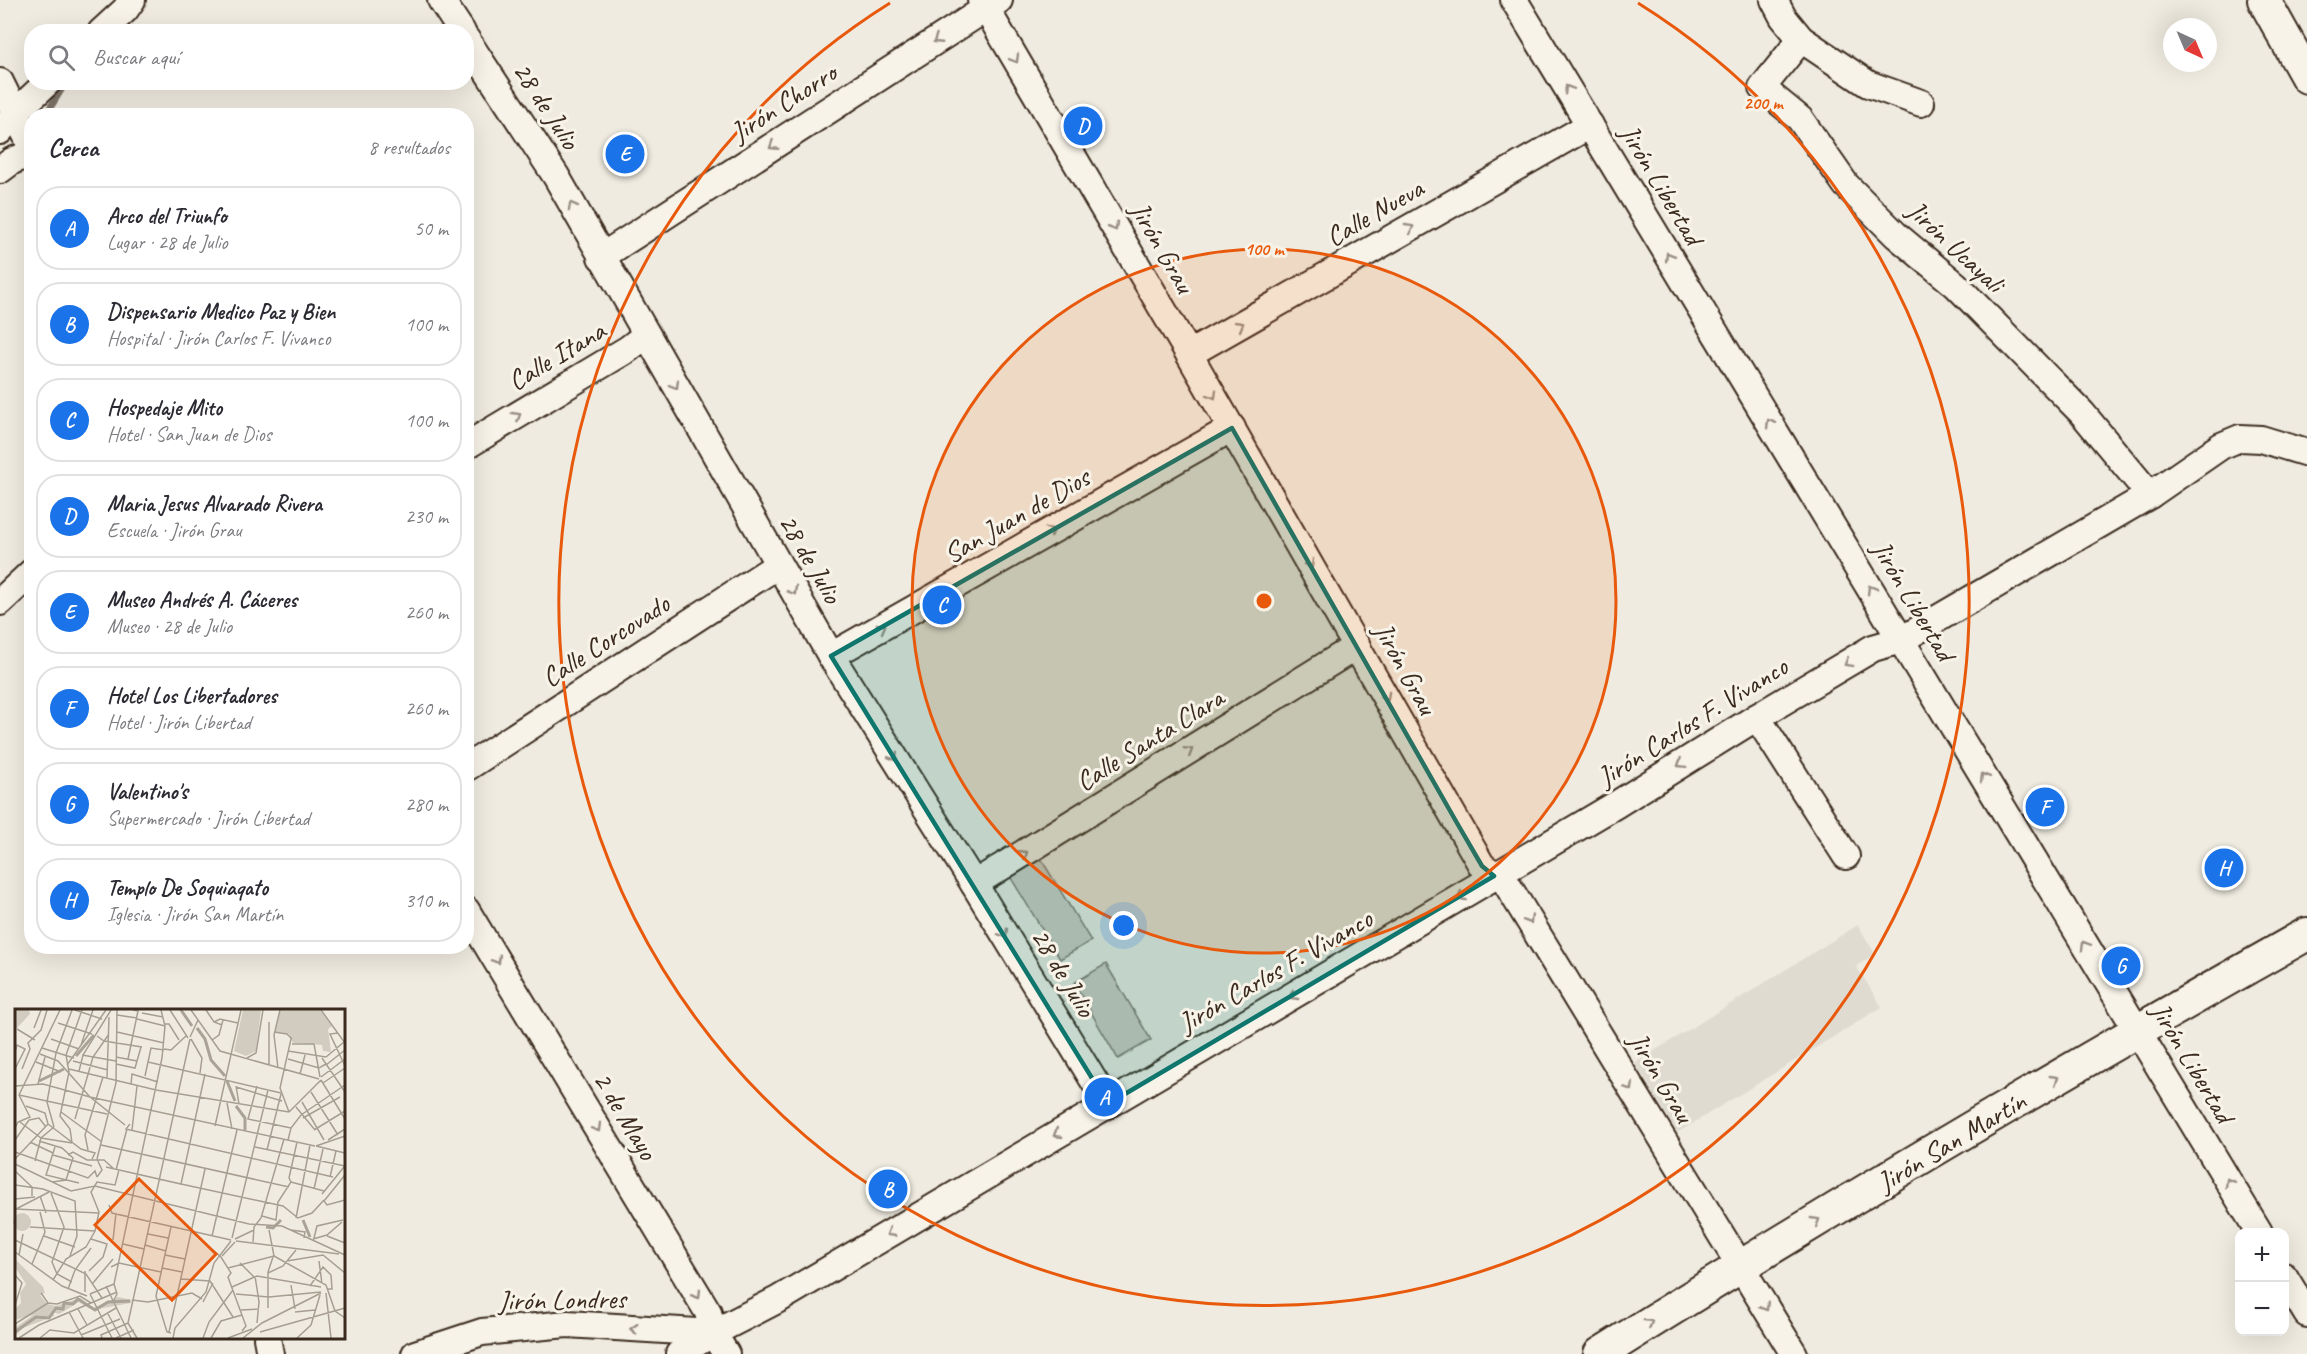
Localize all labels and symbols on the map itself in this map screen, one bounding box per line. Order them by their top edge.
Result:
north arrow [2163,18,2217,72]
one-way arrow [932,33,943,44]
one-way arrow [1008,53,1020,63]
street label: Jirón Chorro [722,54,845,151]
street label: 28 de Julio [505,55,589,158]
one-way arrow [1564,85,1576,95]
text: 200 m [1744,92,1784,114]
pin: D [1064,104,1102,148]
street label: Jirón Libertad [1611,116,1713,254]
pin: E [606,132,644,176]
one-way arrow [769,138,779,150]
street label: Calle Nueva [1319,170,1431,254]
street label: Jirón Ucayali [1898,191,2014,303]
street label: Jirón Grau [1121,194,1203,301]
one-way arrow [568,202,580,212]
one-way arrow [1107,221,1119,231]
one-way arrow [1403,224,1414,235]
text: 100 m [1245,238,1285,260]
one-way arrow [1665,252,1676,262]
street label: Calle Itana [501,312,613,398]
one-way arrow [1234,321,1244,332]
one-way arrow [668,379,679,389]
one-way arrow [1206,389,1217,399]
one-way arrow [511,412,521,423]
one-way arrow [1766,419,1777,429]
street label: San Juan de Dios [937,458,1097,571]
street label: 28 de Julio [771,507,851,611]
one-way arrow [1045,527,1055,538]
street label: Jirón Libertad [1863,532,1965,670]
one-way arrow [1303,558,1315,568]
pin: C [922,582,962,628]
street label: Calle Corcovado [535,585,678,695]
one-way arrow [786,585,797,595]
one-way arrow [1867,585,1878,595]
centre of rings [1254,591,1274,611]
street label: Jirón Grau [1365,614,1446,722]
one-way arrow [875,623,886,634]
street label: Jirón Carlos F. Vivanco [1589,648,1796,795]
one-way arrow [1844,655,1854,667]
street label: Calle Santa Clara [1069,679,1232,799]
one-way arrow [1379,690,1390,701]
one-way arrow [1183,747,1194,758]
one-way arrow [887,751,899,761]
one-way arrow [1677,756,1688,767]
one-way arrow [1980,773,1992,783]
pin: F [2026,784,2064,830]
pin: H [2204,846,2244,890]
one-way arrow [1018,850,1028,862]
one-way arrow [1457,890,1467,901]
street label: Jirón Carlos F. Vivanco [1171,900,1380,1041]
your location [1109,911,1138,940]
one-way arrow [1521,914,1533,924]
street label: 28 de Julio [1023,921,1105,1025]
one-way arrow [997,928,1009,938]
one-way arrow [2081,940,2092,951]
pin: G [2102,944,2140,988]
one-way arrow [489,954,501,964]
one-way arrow [1289,989,1299,1001]
street label: Jirón Libertad [2142,994,2244,1132]
inset map [15,1009,345,1339]
street label: Jirón Grau [1620,1024,1703,1130]
street label: 2 de Mayo [586,1065,667,1168]
pin: A [1084,1074,1124,1120]
one-way arrow [2049,1074,2060,1086]
one-way arrow [1623,1081,1635,1091]
street label: Jirón San Martín [1869,1083,2033,1200]
one-way arrow [589,1122,601,1132]
one-way arrow [1053,1126,1063,1138]
pin: B [868,1166,908,1212]
one-way arrow [2224,1178,2236,1188]
one-way arrow [1810,1217,1820,1229]
one-way arrow [886,1226,896,1238]
street label: Jirón Londres [496,1281,629,1318]
one-way arrow [690,1289,702,1299]
one-way arrow [1758,1301,1770,1311]
one-way arrow [1642,1319,1653,1330]
one-way arrow [629,1323,638,1336]

